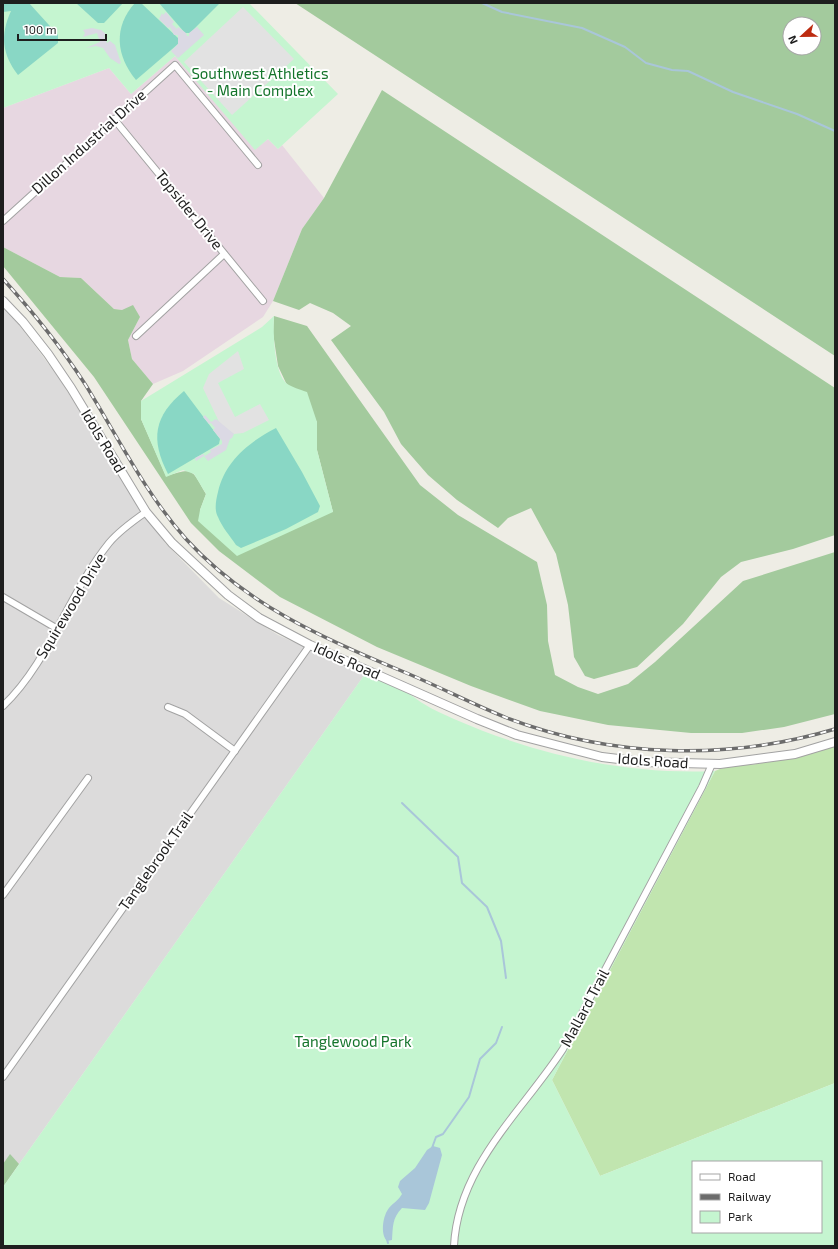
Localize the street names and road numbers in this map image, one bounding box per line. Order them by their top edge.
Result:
street label: Dillon Industrial Drive [28,85,149,197]
street label: Topsider Drive [152,166,227,253]
street label: Idols Road [78,405,130,476]
street label: Squirewood Drive [32,549,109,662]
street label: Idols Road [311,637,384,683]
street label: Idols Road [617,749,689,771]
street label: Tanglebrook Trail [114,807,196,913]
street label: Mallard Trail [556,965,612,1050]

